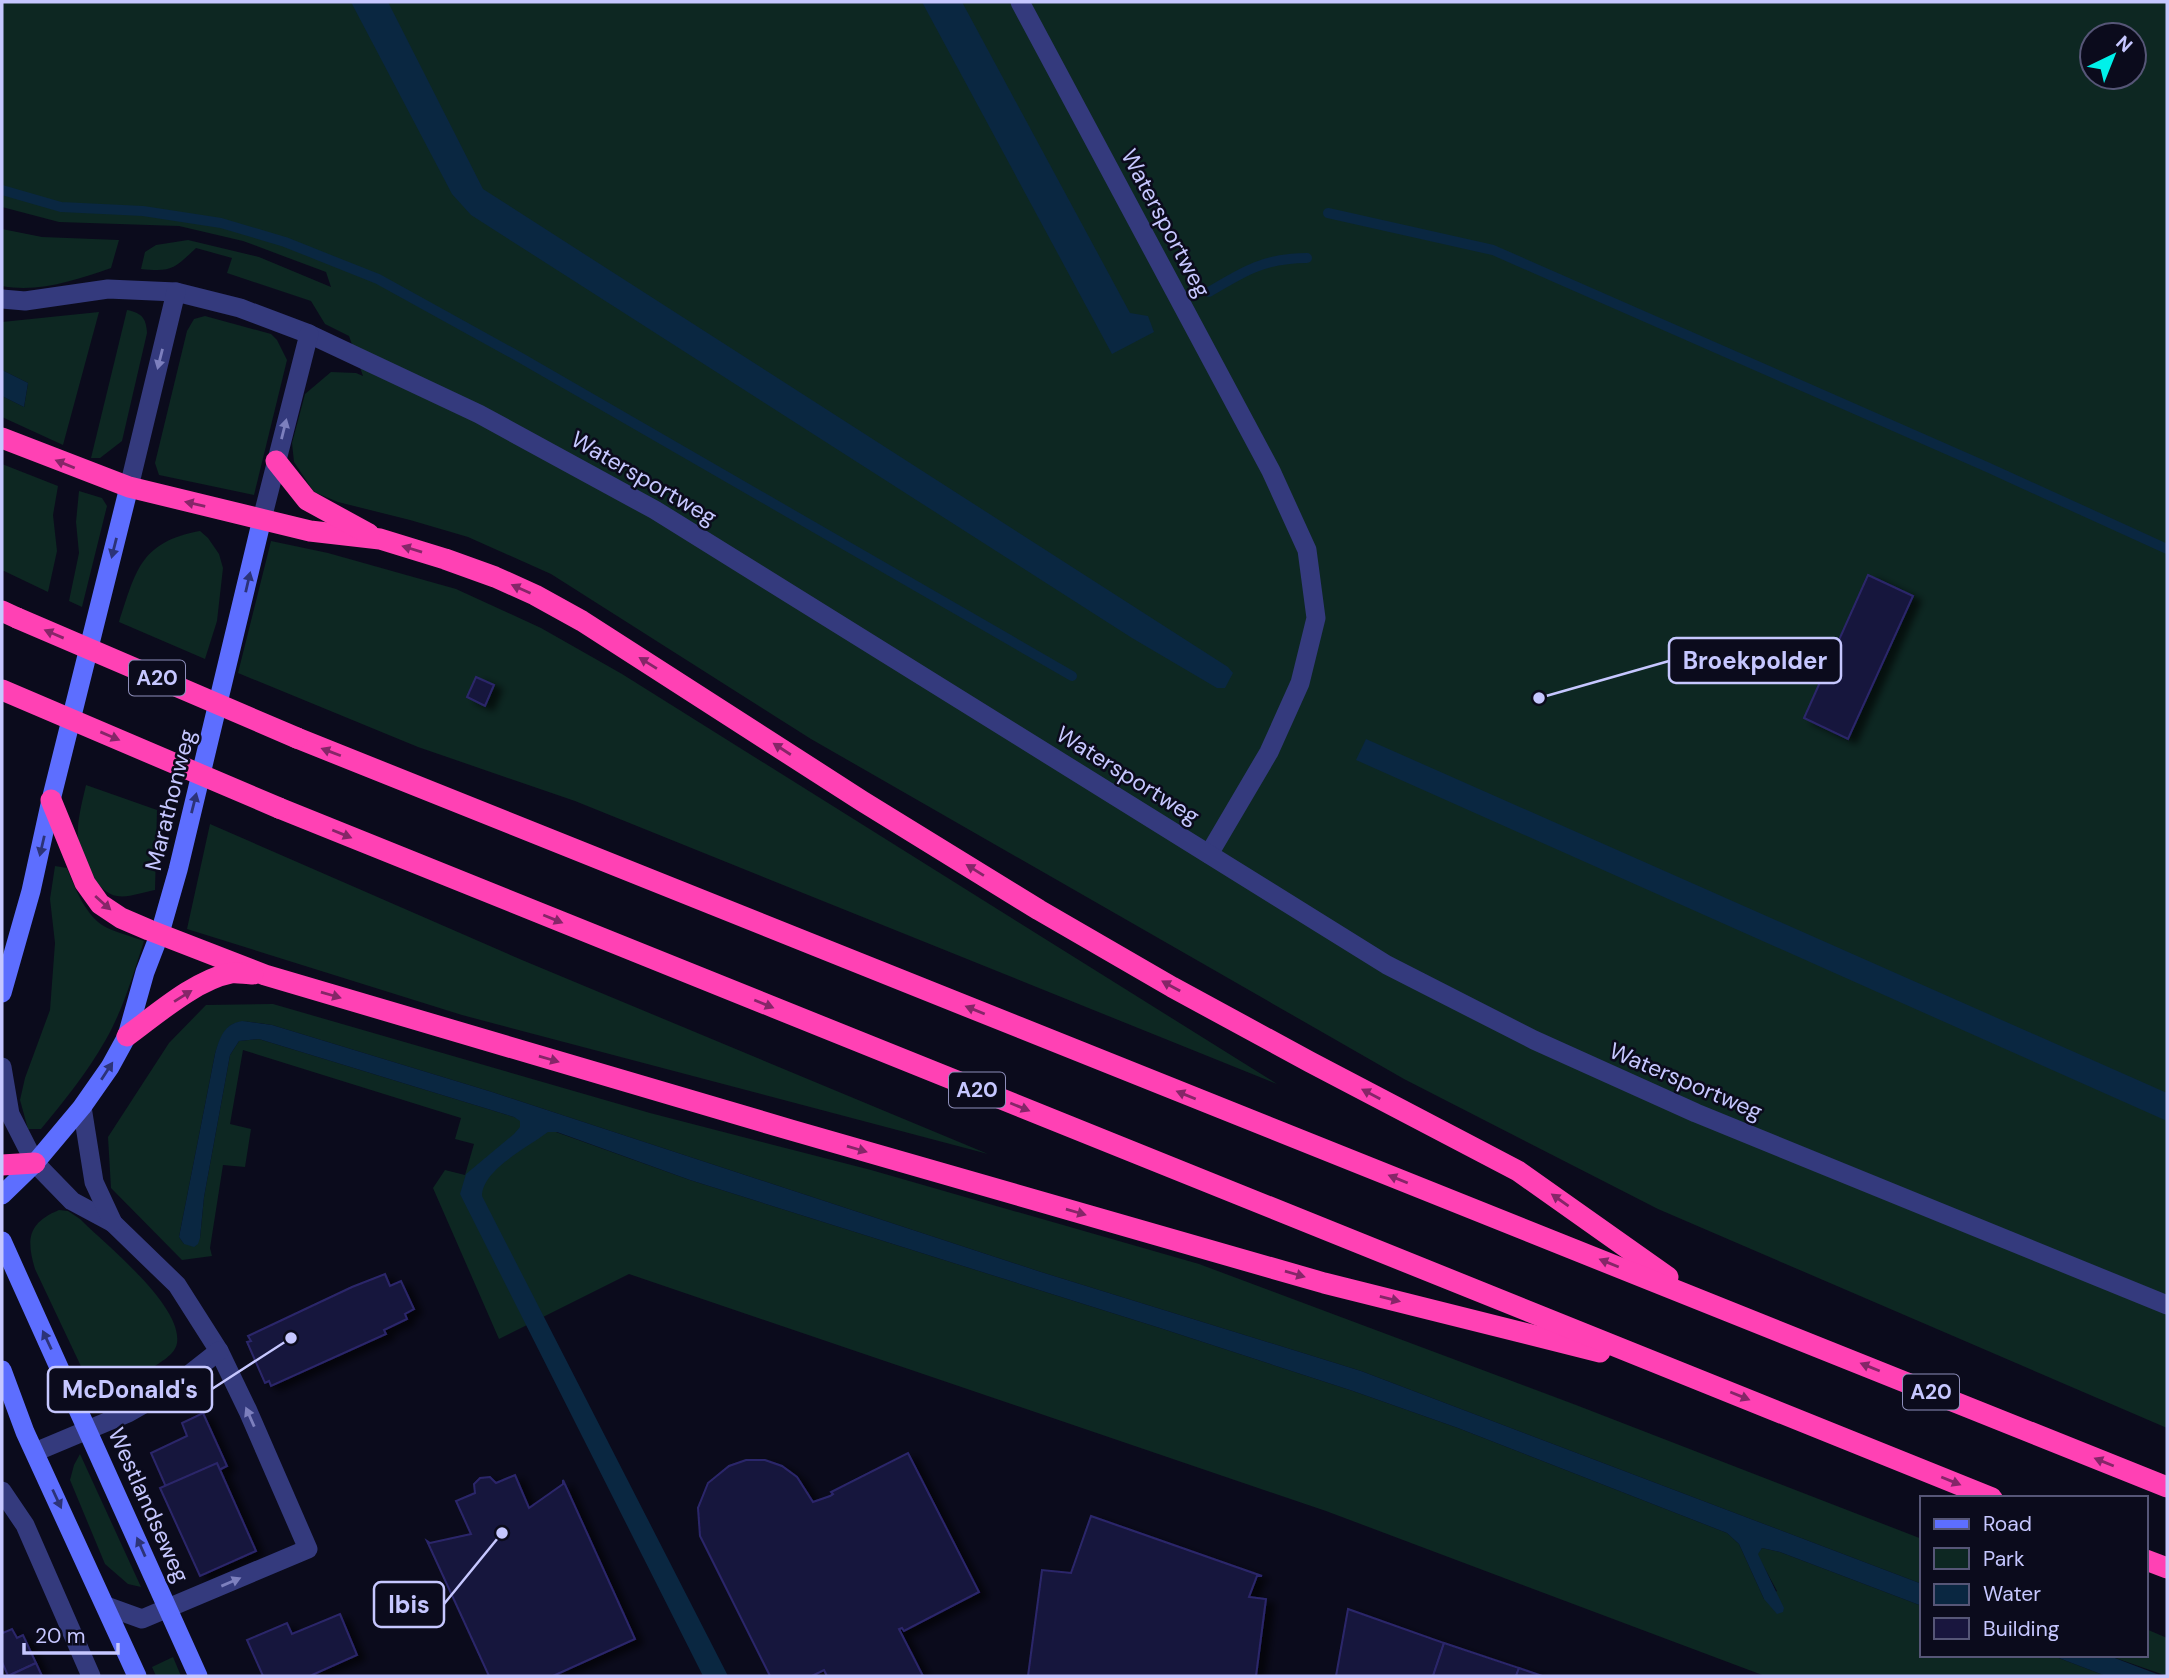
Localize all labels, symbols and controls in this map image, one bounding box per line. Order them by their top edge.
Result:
north arrow [2078,21,2148,91]
text: N [2111,30,2138,58]
street label: Watersportweg [1114,144,1218,302]
one-way arrow [154,348,165,370]
one-way arrow [279,418,290,440]
street label: Watersportweg [566,424,722,532]
one-way arrow [54,459,75,470]
one-way arrow [184,498,206,509]
one-way arrow [108,537,119,559]
one-way arrow [402,544,423,554]
one-way arrow [243,571,254,593]
one-way arrow [511,583,531,595]
one-way arrow [44,628,64,640]
callout: Broekpolder [1669,638,1841,683]
text: Broekpolder [1683,645,1828,676]
one-way arrow [638,656,658,669]
road number: A20 [129,660,185,696]
street label: Watersportweg [1051,719,1205,831]
street label: Marathonweg [138,726,202,874]
one-way arrow [99,731,120,742]
one-way arrow [773,743,792,756]
one-way arrow [321,747,342,758]
one-way arrow [189,792,200,814]
one-way arrow [332,828,353,839]
one-way arrow [36,835,47,857]
one-way arrow [965,864,985,877]
one-way arrow [94,895,111,911]
one-way arrow [543,913,564,924]
one-way arrow [1161,980,1181,992]
one-way arrow [173,990,192,1003]
one-way arrow [320,990,341,1000]
one-way arrow [754,998,775,1009]
one-way arrow [964,1005,985,1016]
street label: Watersportweg [1605,1035,1767,1127]
one-way arrow [539,1054,560,1064]
one-way arrow [100,1062,114,1080]
road number: A20 [949,1072,1005,1108]
one-way arrow [1361,1089,1381,1100]
one-way arrow [1175,1090,1196,1101]
one-way arrow [1010,1102,1031,1113]
one-way arrow [847,1145,868,1155]
one-way arrow [1387,1173,1408,1184]
one-way arrow [1551,1194,1569,1208]
one-way arrow [1066,1207,1087,1217]
one-way arrow [1599,1257,1620,1268]
one-way arrow [1284,1270,1305,1280]
one-way arrow [1379,1294,1401,1305]
one-way arrow [41,1330,53,1350]
one-way arrow [1860,1362,1881,1373]
callout: McDonald's [48,1367,212,1412]
text: McDonald's [62,1374,198,1405]
road number: A20 [1903,1374,1959,1410]
one-way arrow [1730,1391,1751,1402]
one-way arrow [244,1407,256,1427]
street label: Westlandseweg [101,1423,197,1587]
one-way arrow [2093,1456,2114,1467]
one-way arrow [1941,1476,1962,1487]
one-way arrow [51,1489,63,1509]
legend [1920,1496,2148,1657]
text: Road [1983,1510,2032,1538]
one-way arrow [135,1537,147,1557]
text: Park [1983,1545,2025,1573]
one-way arrow [221,1576,242,1587]
text: Water [1983,1580,2041,1608]
callout: Ibis [374,1582,444,1627]
text: Ibis [388,1589,430,1620]
scale bar [24,1612,119,1656]
text: Building [1983,1615,2060,1643]
text: 20 m [35,1622,86,1650]

